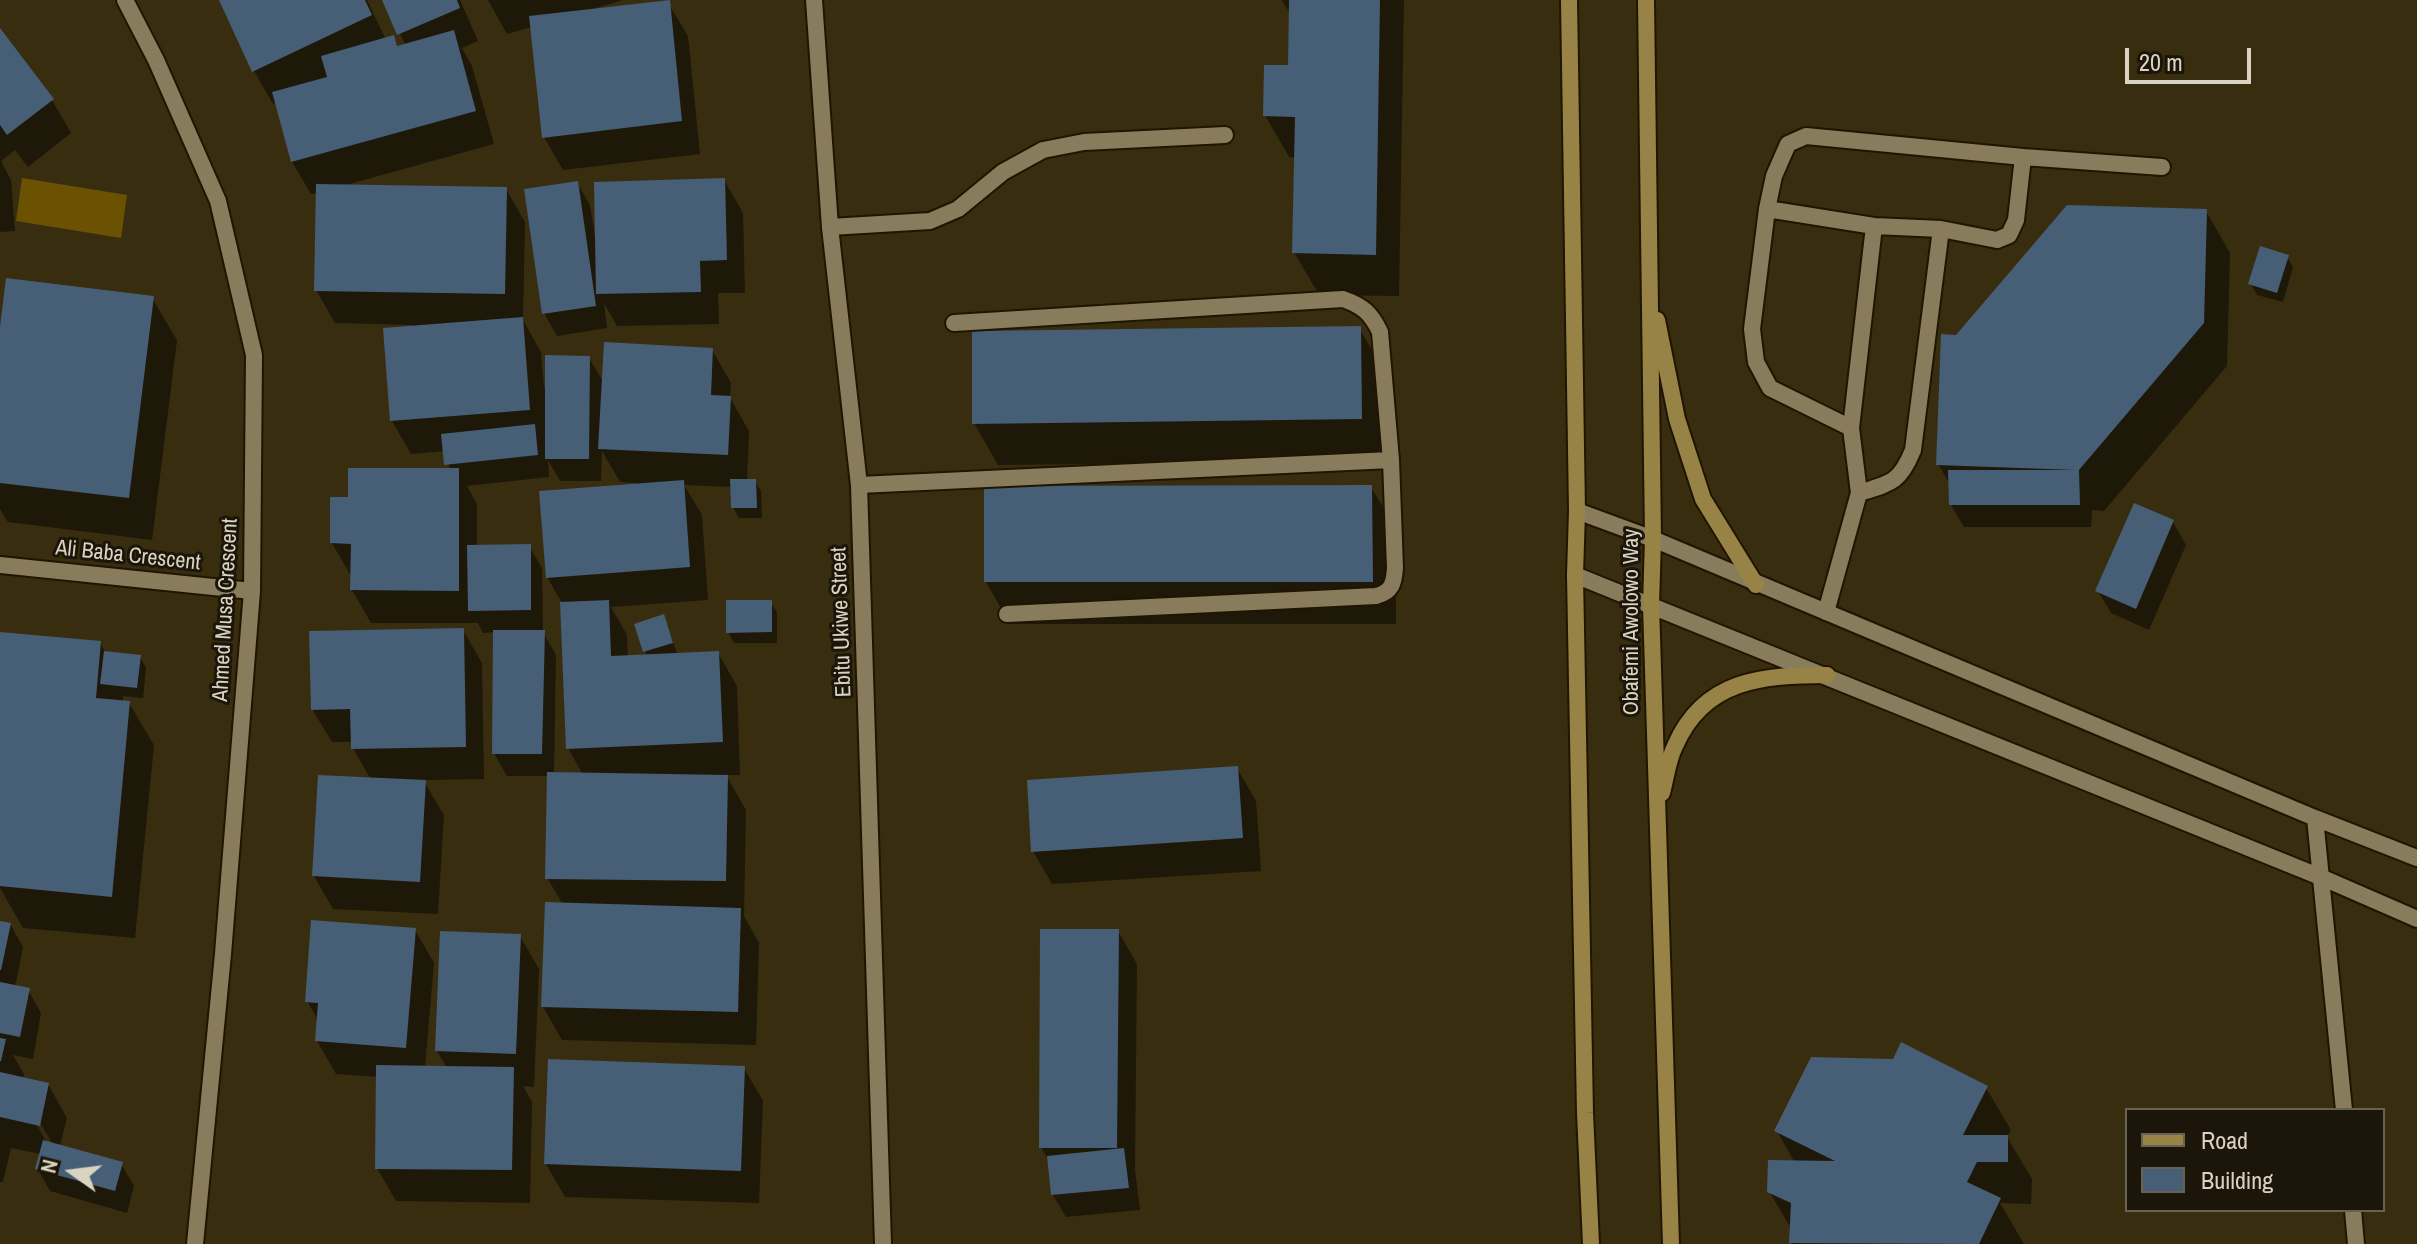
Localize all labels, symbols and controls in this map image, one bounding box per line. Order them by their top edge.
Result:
scale bar [2129,32,2255,82]
text: 20 m [2139,46,2183,78]
street label: Ahmed Musa Crescent [208,518,244,702]
street label: Obafemi Awolowo Way [1619,529,1645,715]
street label: Ali Baba Crescent [54,535,202,577]
street label: Ebitu Ukiwe Street [826,546,858,698]
legend [2125,1108,2385,1212]
text: Road [2201,1124,2248,1156]
north arrow [32,1132,112,1212]
text: N [33,1156,65,1176]
text: Building [2201,1164,2273,1196]

